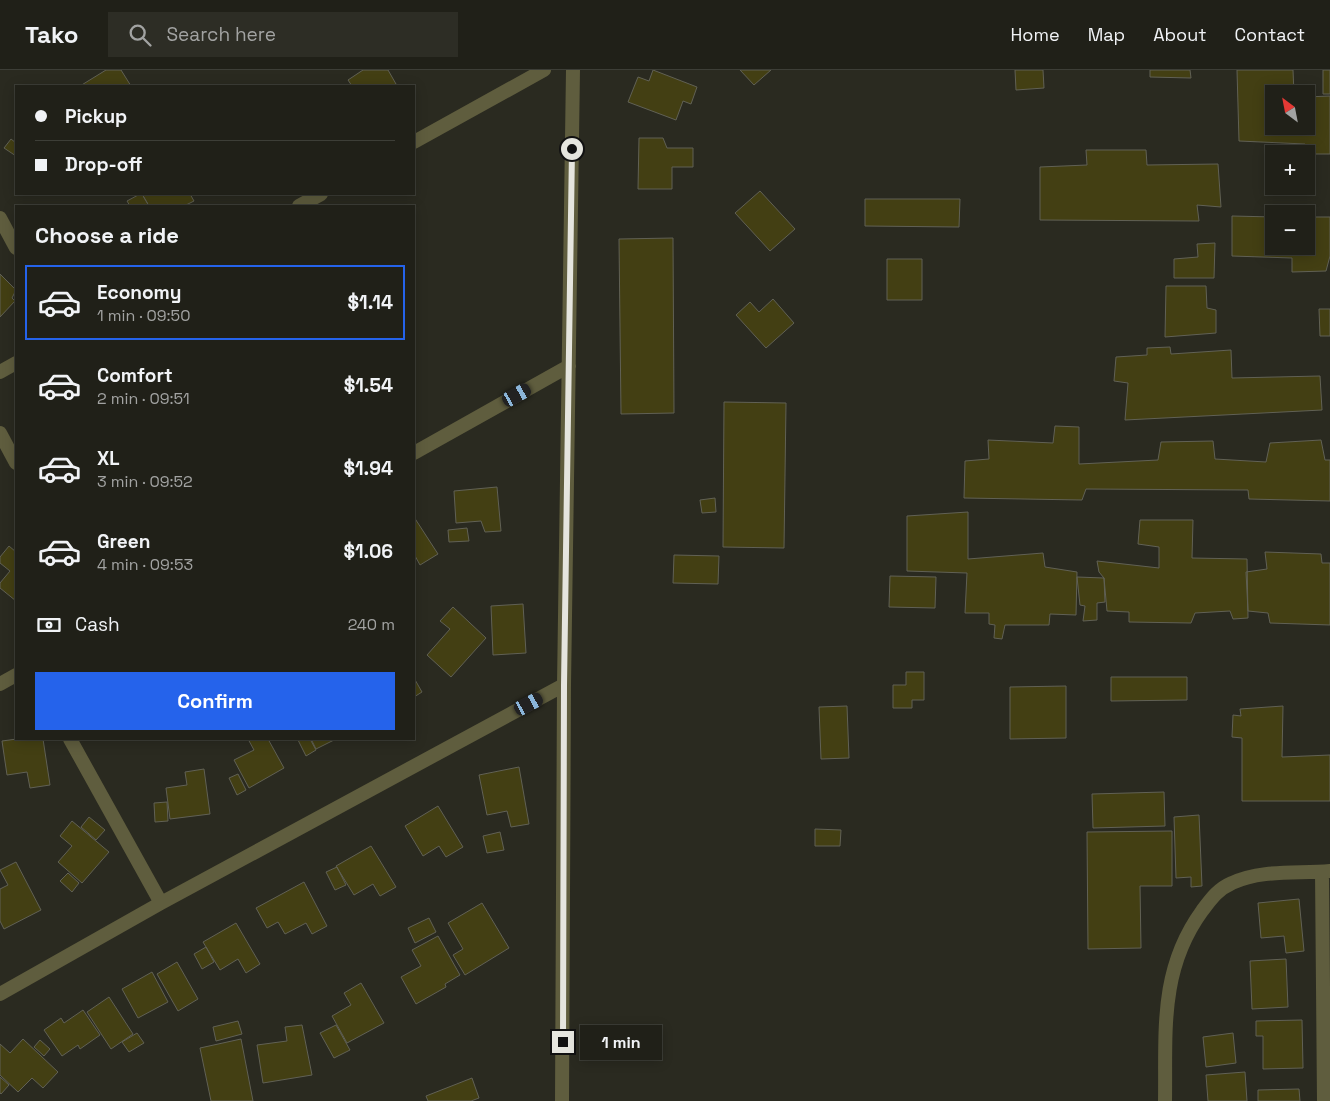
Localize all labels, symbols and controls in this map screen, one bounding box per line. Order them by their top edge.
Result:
search box [108,12,458,57]
text: Tako [25,19,78,50]
icon: search [126,21,154,49]
text: Search here [166,22,276,47]
text: Home [1011,23,1060,46]
text: Map [1088,23,1125,46]
text: About [1153,23,1207,46]
text: Contact [1235,23,1305,46]
north arrow [1265,85,1315,135]
map controls [1265,85,1315,255]
text: Pickup [65,104,127,129]
route start [561,138,583,160]
button: + [1265,145,1315,195]
text: Drop-off [65,152,143,177]
button: − [1265,205,1315,255]
text: Choose a ride [35,221,179,249]
icon: car [37,280,82,325]
text: Economy [97,280,181,305]
text: $1.14 [348,290,393,315]
text: 1 min · 09:50 [97,305,190,326]
icon: car [37,363,82,408]
text: Comfort [97,363,173,388]
text: $1.54 [344,373,393,398]
car [500,381,533,409]
text: 2 min · 09:51 [97,388,190,409]
icon: car [37,446,82,491]
text: XL [97,446,120,471]
text: $1.94 [343,456,393,481]
text: 3 min · 09:52 [97,471,193,492]
icon: car [37,529,82,574]
text: Green [97,529,150,554]
text: $1.06 [343,539,393,564]
text: 4 min · 09:53 [97,554,193,575]
icon: cash [35,611,63,639]
text: Cash [75,612,120,637]
text: 240 m [348,614,395,635]
button: Confirm [35,672,395,730]
car [512,690,545,718]
callout: 1 min [580,1024,663,1060]
route end [552,1031,574,1053]
text: 1 min [601,1032,641,1053]

